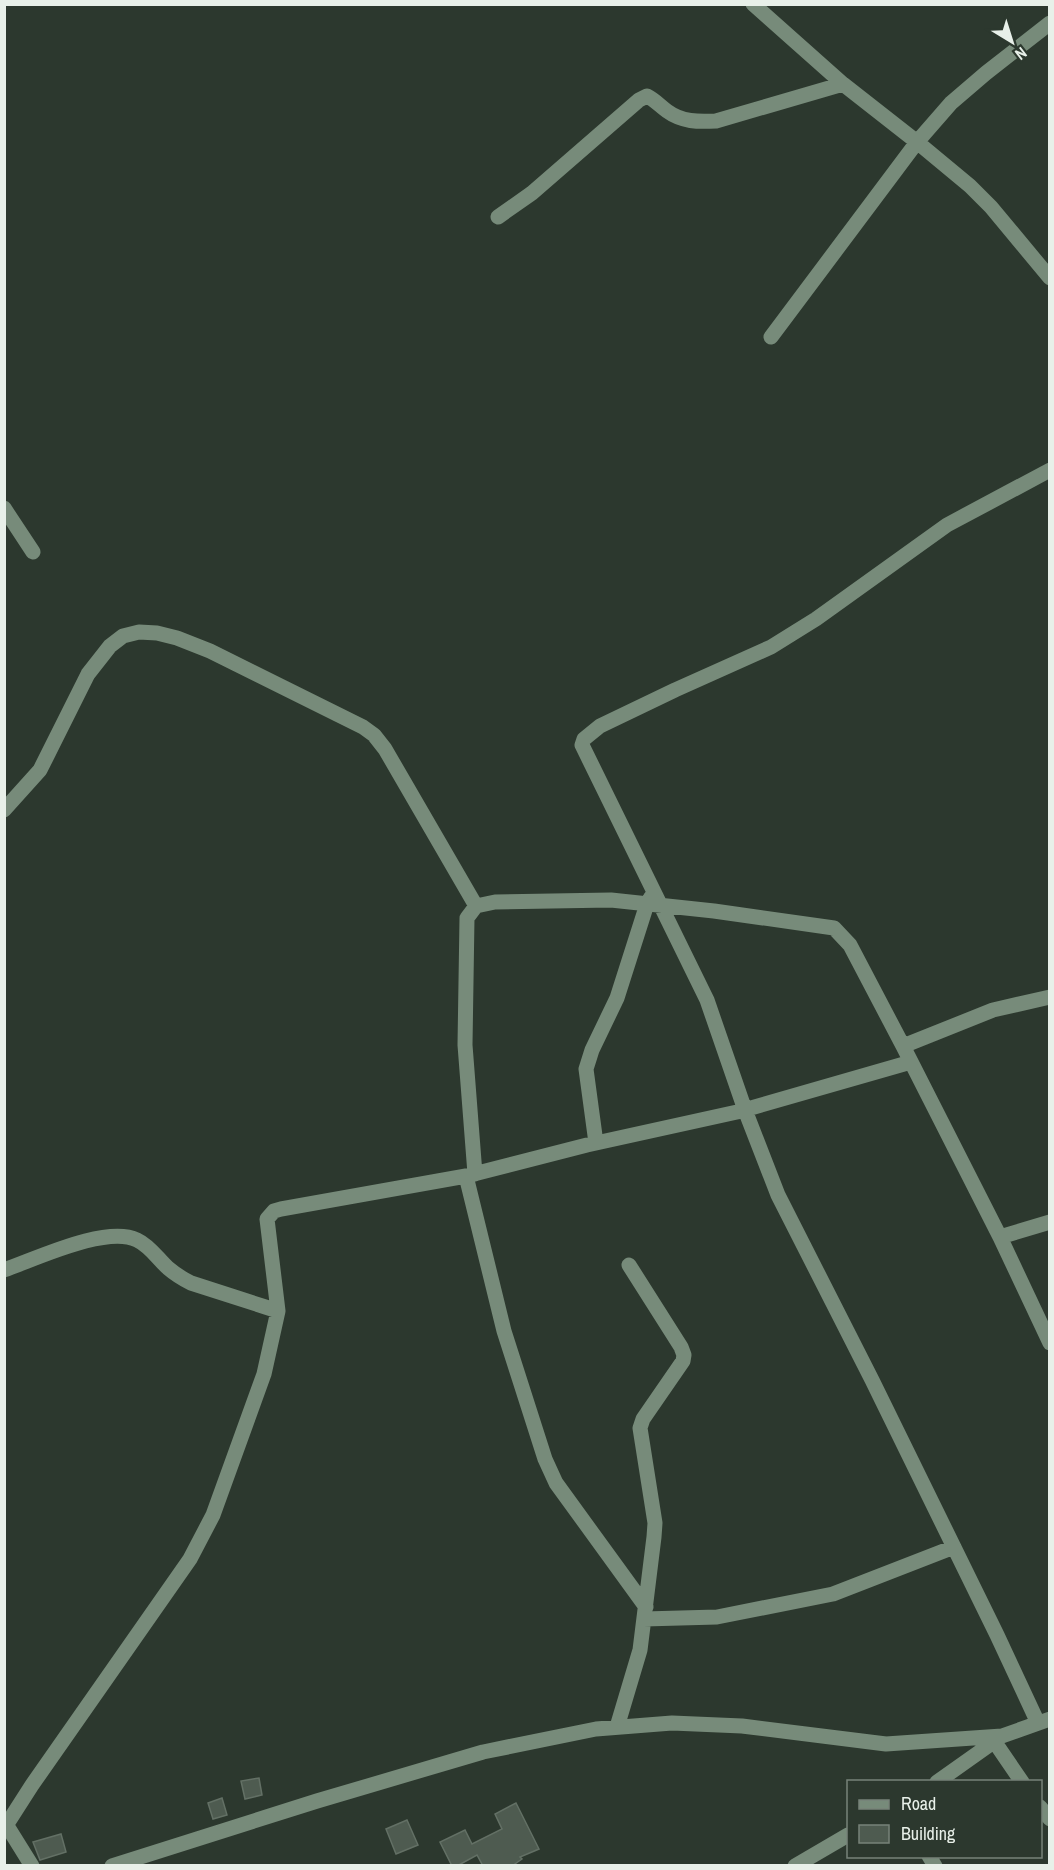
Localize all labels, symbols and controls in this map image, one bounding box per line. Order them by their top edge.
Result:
north arrow [982,12,1042,72]
text: N [1011,42,1032,65]
legend [847,1780,1042,1858]
text: Road [901,1791,936,1816]
text: Building [901,1821,956,1846]

